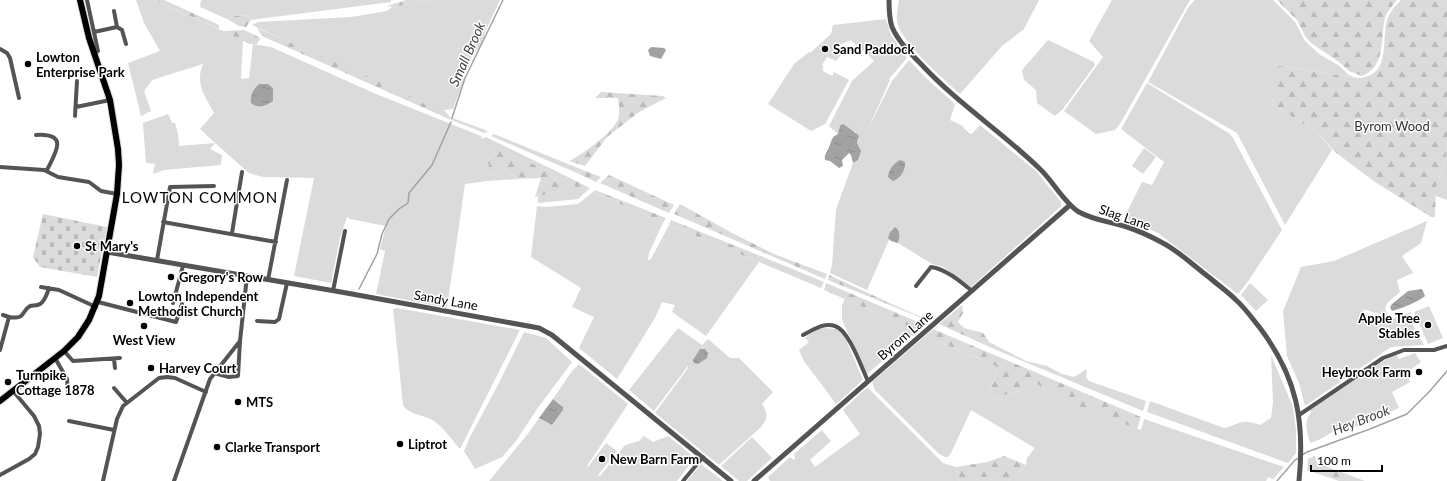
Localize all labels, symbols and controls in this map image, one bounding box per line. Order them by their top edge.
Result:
water label: Small Brook [445,19,488,89]
place label: Sand Paddock [833,41,914,57]
marker: Sand Paddock [820,44,830,54]
place label: Lowton Enterprise Park [36,49,125,80]
marker: Lowton Enterprise Park [23,59,33,69]
park label: Byrom Wood [1354,118,1430,134]
district label: LOWTON COMMON [122,188,278,206]
street label: Slag Lane [1097,201,1153,233]
place label: St Mary's [85,238,139,254]
marker: St Mary's [72,241,82,251]
place label: Gregory's Row [179,269,264,285]
marker: Gregory's Row [166,272,176,282]
street label: Sandy Lane [413,286,479,314]
place label: Lowton Independent Methodist Church [138,288,259,319]
marker: Lowton Independent Methodist Church [125,298,135,308]
street label: Byrom Lane [874,307,936,363]
place label: Apple Tree Stables [1357,310,1420,341]
marker: Apple Tree Stables [1423,320,1433,330]
marker: West View [139,321,149,331]
place label: West View [113,332,176,348]
place label: Harvey Court [159,360,237,376]
marker: Harvey Court [146,363,156,373]
place label: Heybrook Farm [1322,364,1411,380]
place label: Turnpike Cottage 1878 [16,367,95,398]
marker: Heybrook Farm [1414,367,1424,377]
marker: Turnpike Cottage 1878 [3,377,13,387]
place label: MTS [246,394,273,410]
marker: MTS [233,397,243,407]
water label: Hey Brook [1330,401,1392,438]
place label: Liptrot [408,436,447,452]
place label: Clarke Transport [225,439,320,455]
marker: Liptrot [395,439,405,449]
marker: Clarke Transport [212,442,222,452]
scale bar [1311,447,1382,473]
place label: New Barn Farm [610,451,699,467]
text: 100 m [1317,453,1351,468]
marker: New Barn Farm [597,454,607,464]

